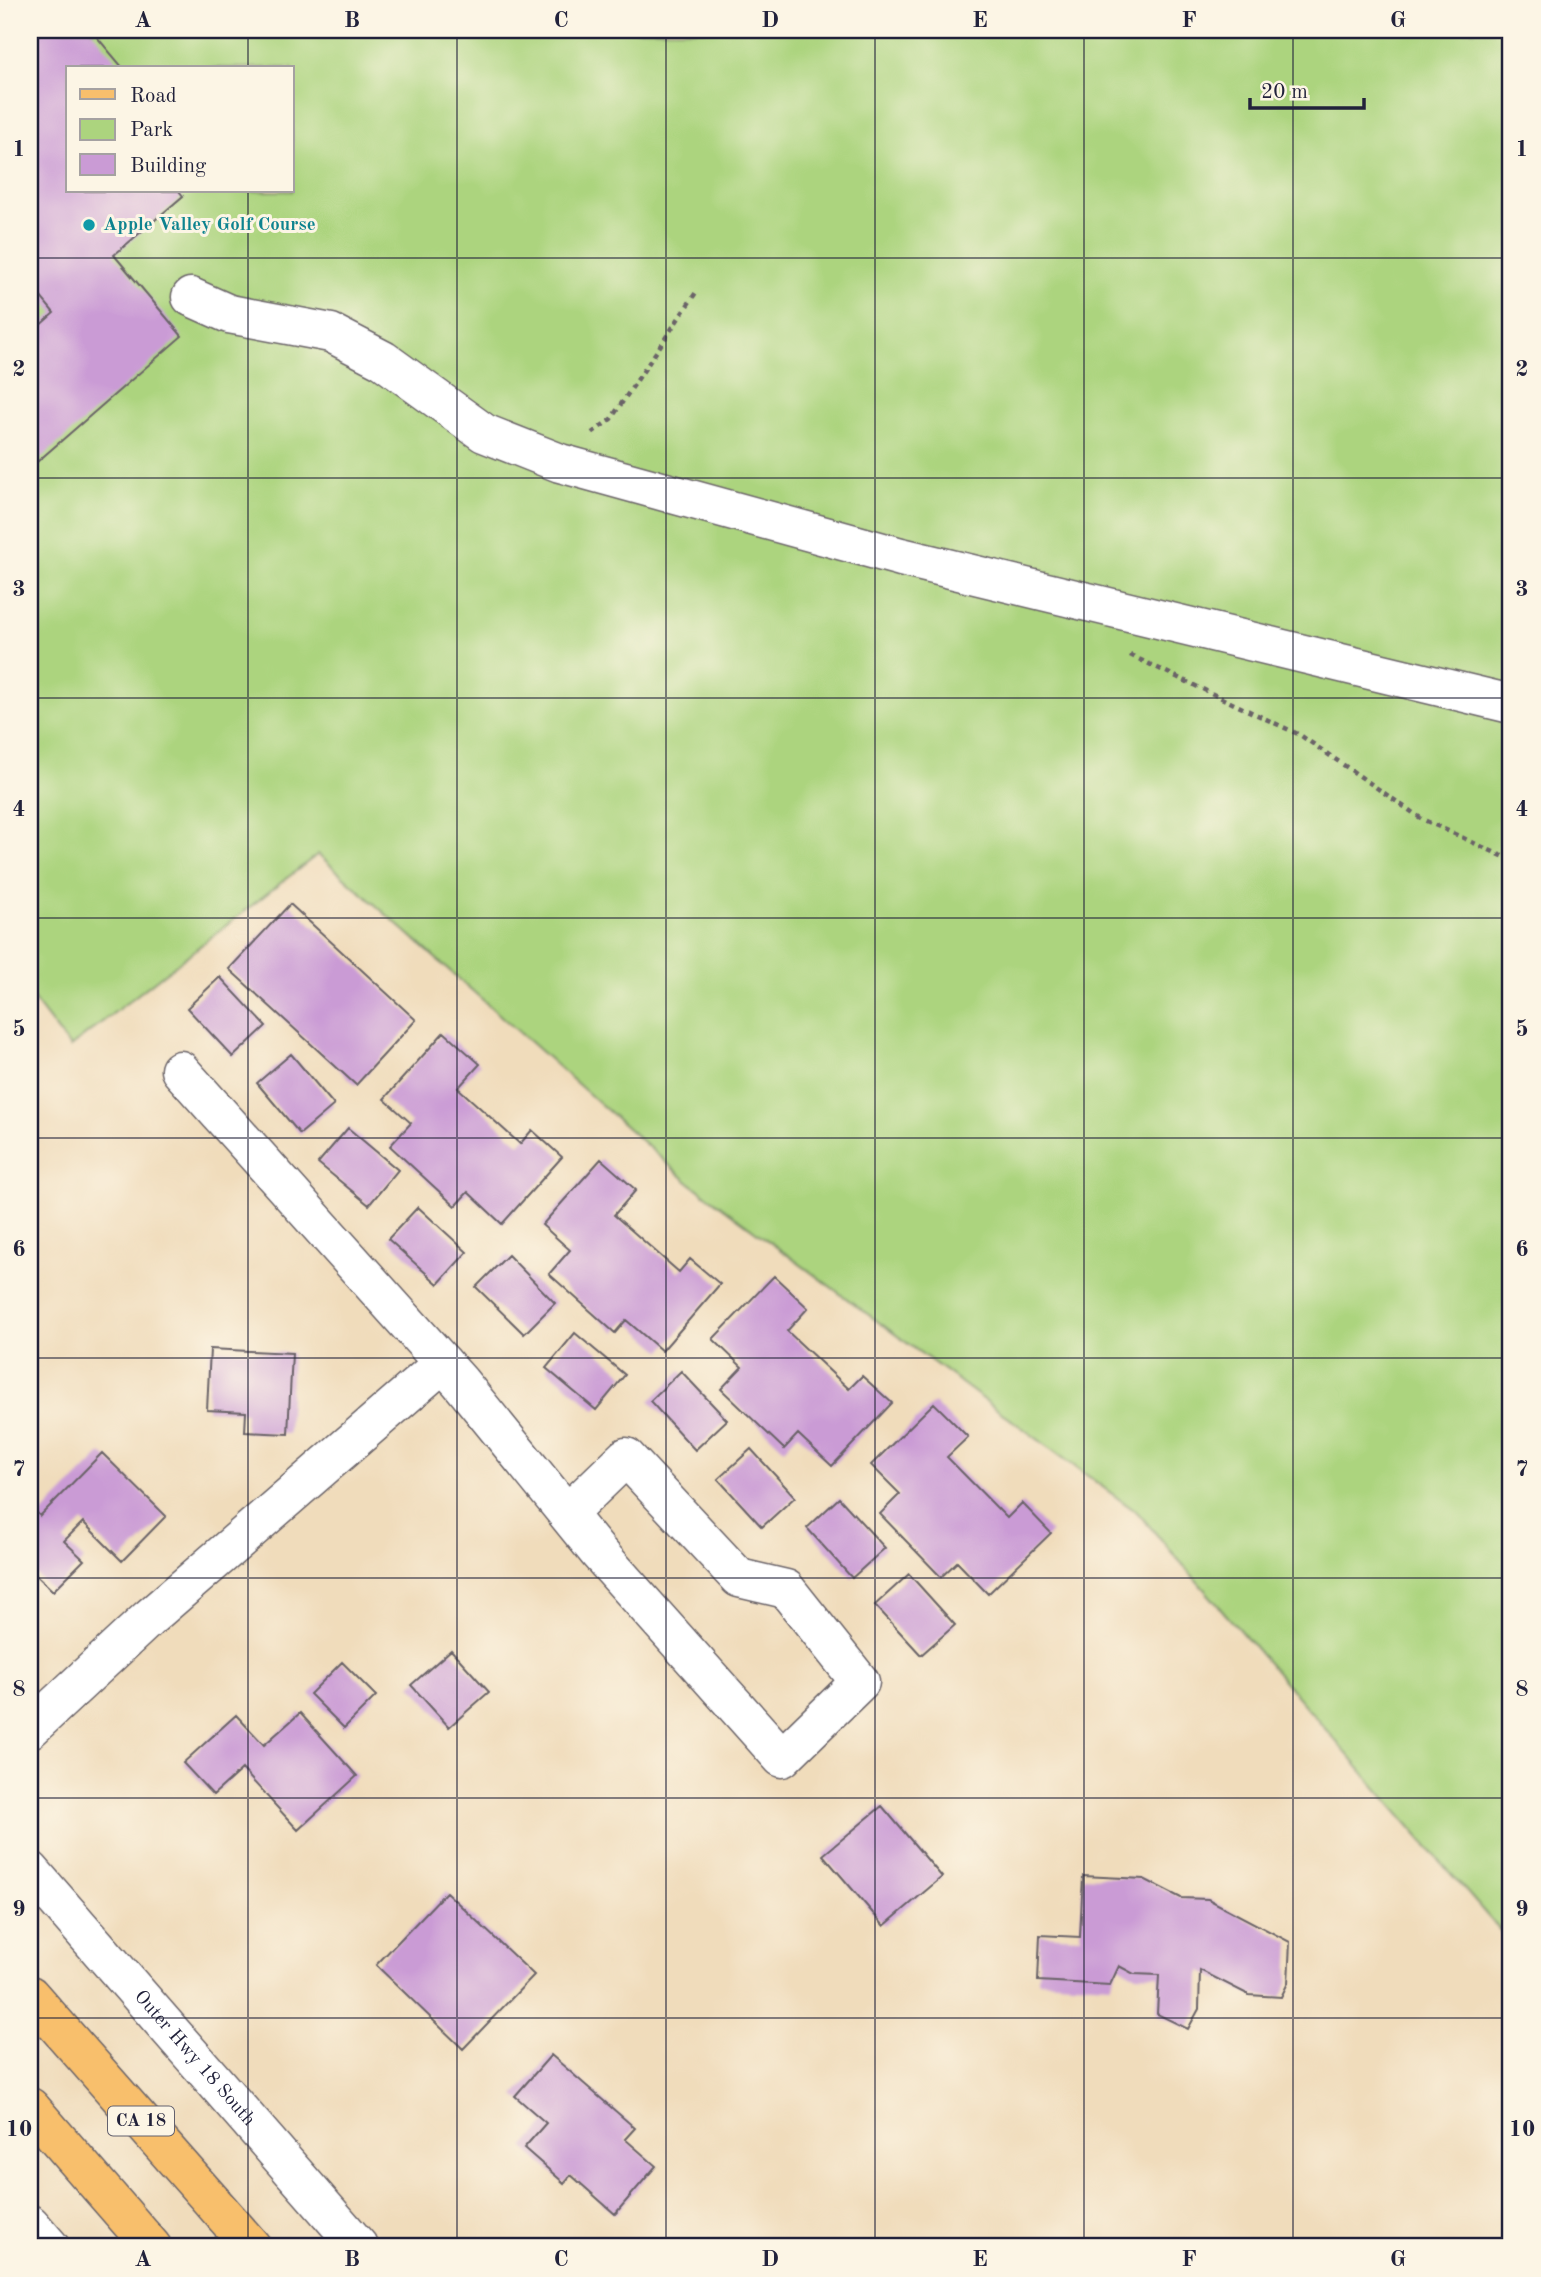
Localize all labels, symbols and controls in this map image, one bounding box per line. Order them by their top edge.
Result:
text: A [134,9,152,32]
text: B [344,9,360,32]
text: C [553,9,569,32]
text: D [761,9,779,32]
text: E [972,9,988,32]
text: F [1181,9,1197,32]
text: G [1390,9,1406,32]
legend [66,66,294,192]
scale bar [1250,66,1364,110]
text: 20 m [1261,82,1308,103]
text: Road [130,86,177,107]
text: Park [130,120,173,141]
text: 1 [12,138,26,161]
text: 1 [1515,138,1529,161]
text: Building [130,156,207,177]
place label: Apple Valley Golf Course [103,216,316,235]
marker: Apple Valley Golf Course [81,217,97,233]
text: 2 [12,358,26,381]
text: 2 [1515,358,1529,381]
text: 3 [12,578,26,601]
text: 3 [1515,578,1529,601]
text: 4 [12,798,26,821]
text: 4 [1515,798,1529,821]
text: 5 [12,1018,26,1041]
text: 5 [1515,1018,1529,1041]
text: 6 [12,1238,26,1261]
text: 6 [1515,1238,1529,1261]
text: 7 [12,1458,26,1481]
text: 7 [1515,1458,1529,1481]
text: 8 [12,1678,26,1701]
text: 8 [1515,1678,1529,1701]
text: 9 [12,1898,26,1921]
text: 9 [1515,1898,1529,1921]
street label: Outer Hwy 18 South [130,1987,258,2130]
road number: CA 18 [108,2106,174,2136]
text: 10 [6,2118,32,2141]
text: 10 [1509,2118,1535,2141]
text: A [134,2248,152,2271]
text: B [344,2248,360,2271]
text: C [553,2248,569,2271]
text: D [761,2248,779,2271]
text: E [972,2248,988,2271]
text: F [1181,2248,1197,2271]
text: G [1390,2248,1406,2271]

